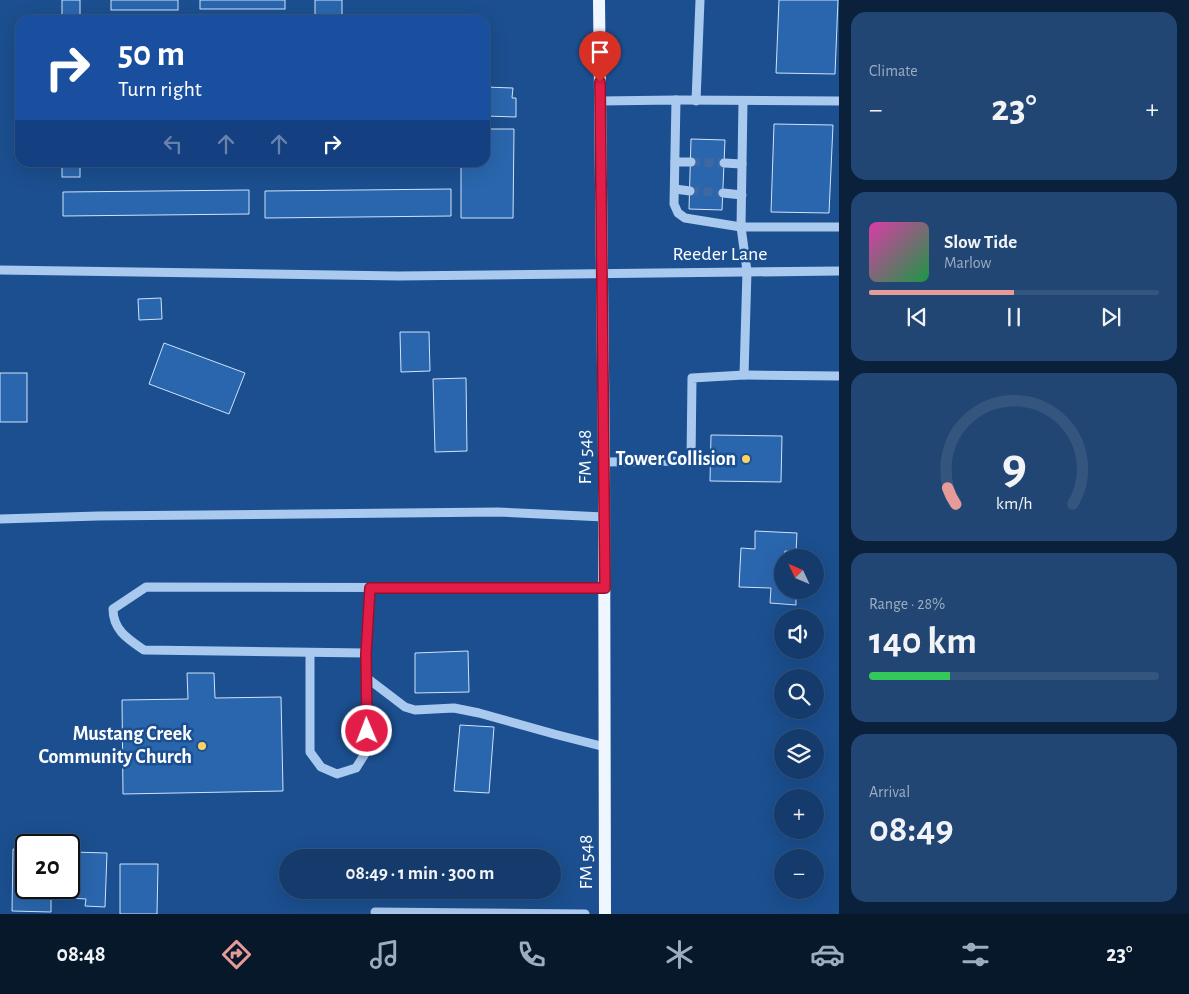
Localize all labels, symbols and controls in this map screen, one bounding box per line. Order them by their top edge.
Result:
pin [579,31,621,82]
icon: right [35,35,100,100]
text: 50 m [118,37,185,72]
icon: arrive [586,38,614,66]
text: Climate [869,63,918,79]
text: Turn right [118,78,202,100]
text: 23° [991,90,1037,128]
text: − [869,96,882,124]
text: + [1146,96,1159,124]
icon: left [159,130,187,158]
icon: ahead [212,130,240,158]
icon: ahead [265,130,293,158]
icon: right [318,130,346,158]
text: Slow Tide [944,233,1017,252]
street label: Reeder Lane [672,244,768,264]
text: Marlow [944,255,991,271]
icon: previous [903,303,931,331]
icon: pause [1000,303,1028,331]
icon: next [1097,303,1125,331]
street label: FM 548 [575,429,595,485]
text: 9 [1001,441,1027,493]
place label: Tower Collision [616,449,736,469]
marker: Tower Collision [740,453,752,465]
text: km/h [996,495,1032,513]
north arrow [774,549,824,599]
map controls [774,549,824,899]
text: Range · 28% [869,596,945,612]
button: sound [774,609,824,659]
text: 140 km [869,623,977,661]
button: search [774,669,824,719]
position arrow [340,704,392,756]
place label: Mustang Creek Community Church [39,724,192,767]
button: layers [774,729,824,779]
marker: Mustang Creek Community Church [196,740,208,752]
text: Arrival [869,784,910,800]
button: + [774,789,824,839]
text: 08:49 [869,811,954,849]
speed limit sign: 20 [15,834,80,899]
street label: FM 548 [576,834,596,890]
button: − [774,849,824,899]
text: 08:49 · 1 min · 300 m [346,864,494,883]
icon: directions [219,937,254,972]
icon: music [367,937,402,972]
icon: phone [514,937,549,972]
icon: climate [662,937,697,972]
icon: car [810,937,845,972]
icon: filters [958,937,993,972]
text: 08:48 [56,943,106,965]
text: 23° [1106,943,1132,965]

